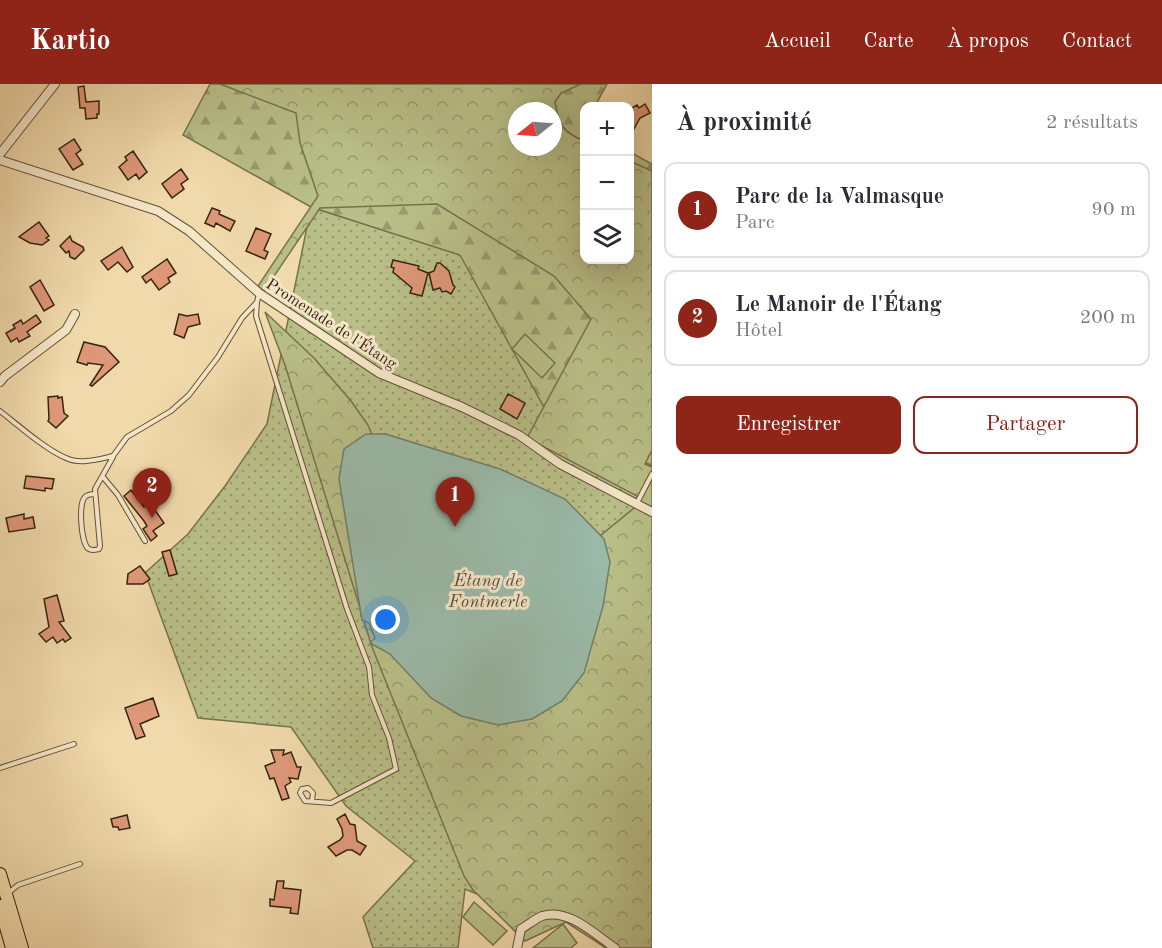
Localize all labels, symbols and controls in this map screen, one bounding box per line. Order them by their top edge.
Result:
text: Kartio [30,28,111,56]
text: Accueil [764,31,831,52]
text: Carte [864,31,914,52]
text: À propos [947,31,1029,52]
text: Contact [1062,31,1132,52]
north arrow [508,102,562,156]
map controls [580,102,634,264]
button: + [580,102,634,156]
text: À proximité [676,110,812,136]
text: 2 résultats [1046,113,1138,133]
button: − [580,156,634,210]
text: Parc de la Valmasque [735,186,944,208]
text: 1 [692,200,703,220]
text: 90 m [1091,200,1136,220]
button: layers [580,210,634,264]
text: Parc [735,213,775,233]
street label: Promenade de l'Étang [263,273,402,373]
text: Le Manoir de l'Étang [735,294,942,316]
text: 2 [692,308,703,328]
text: 200 m [1080,308,1136,328]
text: Hôtel [735,321,782,341]
button: Enregistrer [676,396,901,454]
button: Partager [913,396,1138,454]
pin: 2 [132,468,172,518]
pin: 1 [436,478,474,527]
water label: Étang de Fontmerle [448,570,527,611]
your location [371,605,400,634]

